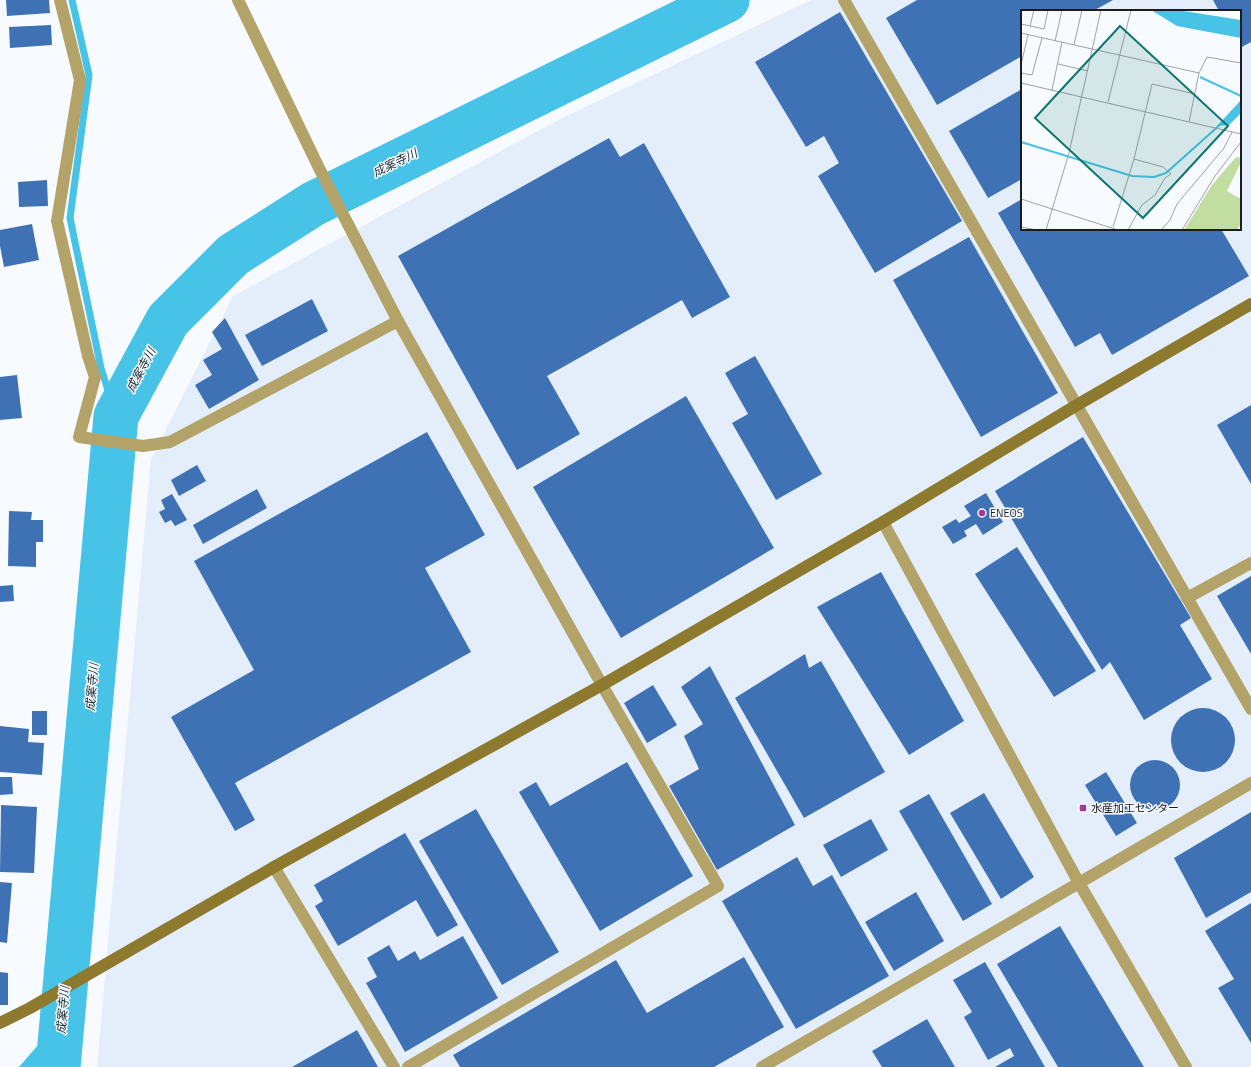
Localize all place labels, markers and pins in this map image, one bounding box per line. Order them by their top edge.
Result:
place label: ENEOS [990,505,1023,521]
marker: ENEOS [977,508,987,518]
place label: 水産加工センター [1091,800,1179,816]
marker: 水産加工センター [1078,803,1088,813]

